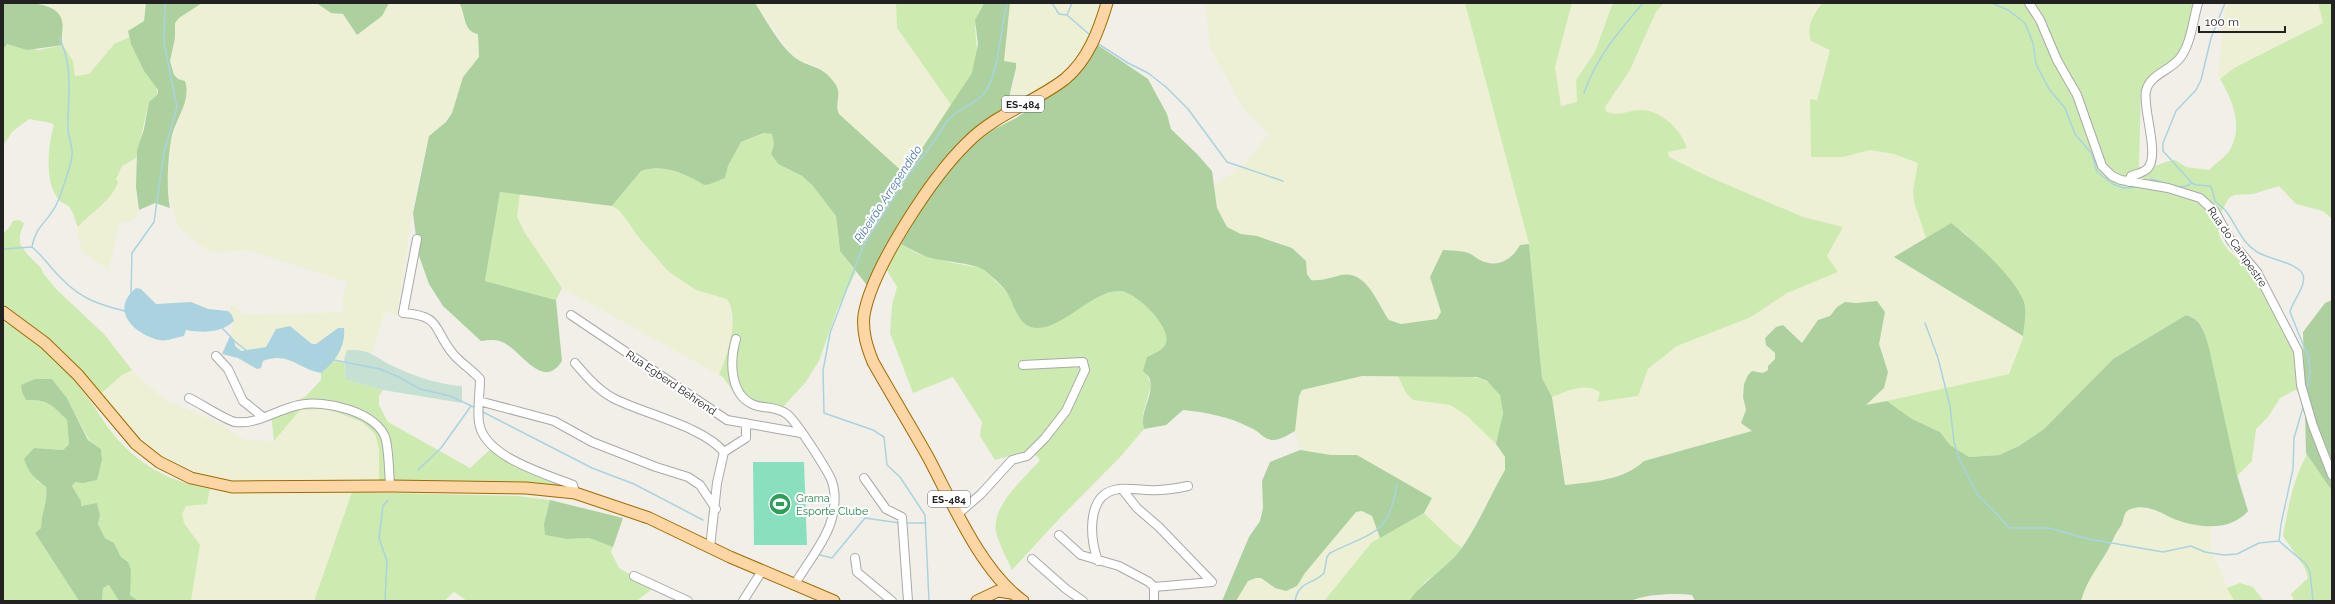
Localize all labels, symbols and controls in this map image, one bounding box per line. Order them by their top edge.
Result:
scale bar [2199,8,2285,34]
text: 100 m [2205,15,2239,29]
road number: ES-484 [1002,96,1044,112]
water label: Ribeirão Arrependido [851,143,925,245]
street label: Rua do Campestre [2205,205,2270,290]
street label: Rua Egberd Behrend [623,348,719,418]
sports icon: Grama Esporte Clube [767,491,793,517]
road number: ES-484 [928,491,970,507]
place label: Grama Esporte Clube [796,492,869,518]

